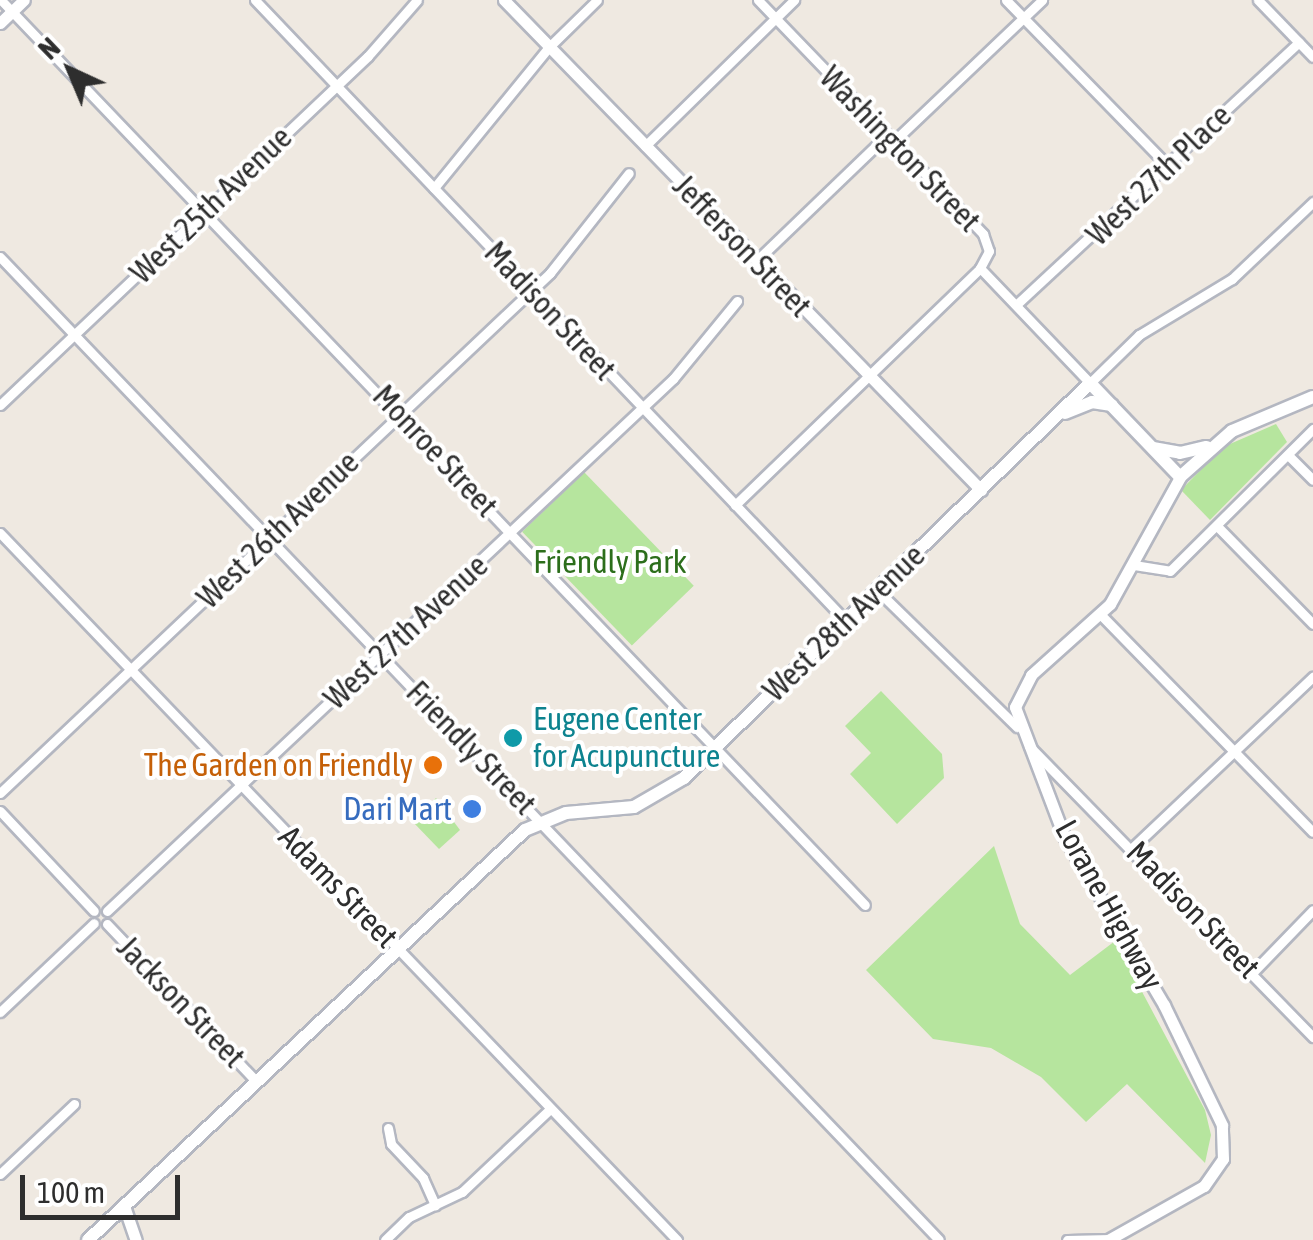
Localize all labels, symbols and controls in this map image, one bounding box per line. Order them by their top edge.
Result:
north arrow [20,20,120,120]
text: N [32,31,66,66]
street label: Washington Street [812,58,988,240]
street label: West 27th Place [1079,96,1239,254]
street label: West 25th Avenue [122,118,300,292]
street label: Jefferson Street [665,167,819,325]
street label: Madison Street [476,234,624,388]
street label: Monroe Street [364,377,506,525]
street label: West 26th Avenue [189,443,367,617]
street label: West 28th Avenue [755,536,933,710]
park label: Friendly Park [533,543,687,581]
street label: West 27th Avenue [316,547,496,717]
street label: Friendly Street [398,673,544,823]
place label: Eugene Center for Acupuncture [533,701,720,776]
marker: Eugene Center for Acupuncture [502,727,524,749]
place label: The Garden on Friendly [144,746,413,784]
marker: The Garden on Friendly [422,754,444,776]
place label: Dari Mart [343,790,452,828]
marker: Dari Mart [461,798,483,820]
street label: Lorane Highway [1047,814,1171,996]
street label: Adams Street [270,818,406,956]
street label: Madison Street [1118,834,1268,986]
street label: Jackson Street [109,928,253,1076]
scale bar [25,1155,185,1217]
text: 100 m [37,1175,105,1209]

